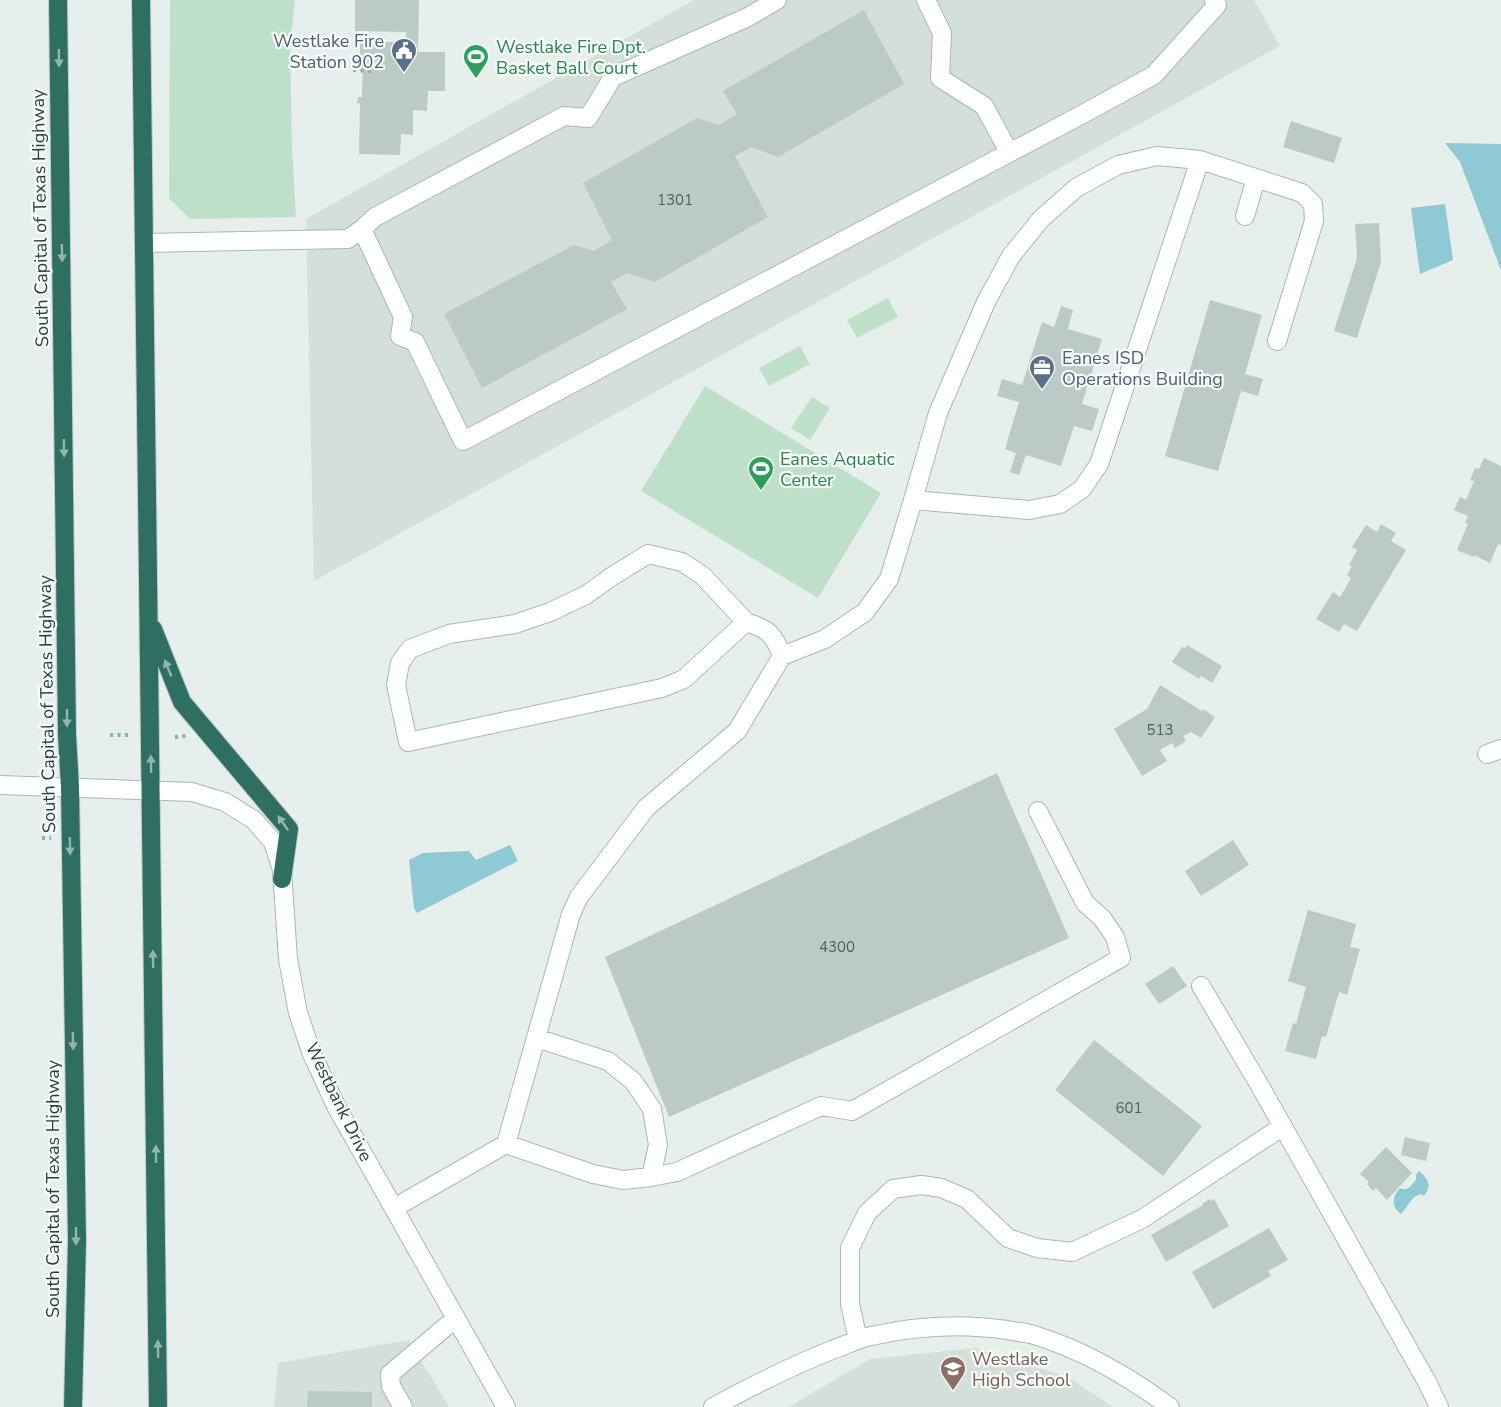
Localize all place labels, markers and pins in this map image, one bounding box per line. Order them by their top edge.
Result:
place label: Westlake Fire Station 902 [273,29,384,74]
place label: Westlake Fire Dpt. Basket Ball Court [496,35,646,80]
public building icon: Westlake Fire Station 902 [389,36,419,74]
sports icon: Westlake Fire Dpt. Basket Ball Court [461,42,491,80]
place label: Eanes ISD Operations Building [1062,346,1223,391]
office icon: Eanes ISD Operations Building [1027,353,1057,391]
place label: Eanes Aquatic Center [780,447,895,492]
sports icon: Eanes Aquatic Center [746,454,776,492]
place label: Westlake High School [972,1347,1071,1392]
school or university icon: Westlake High School [938,1354,968,1392]

